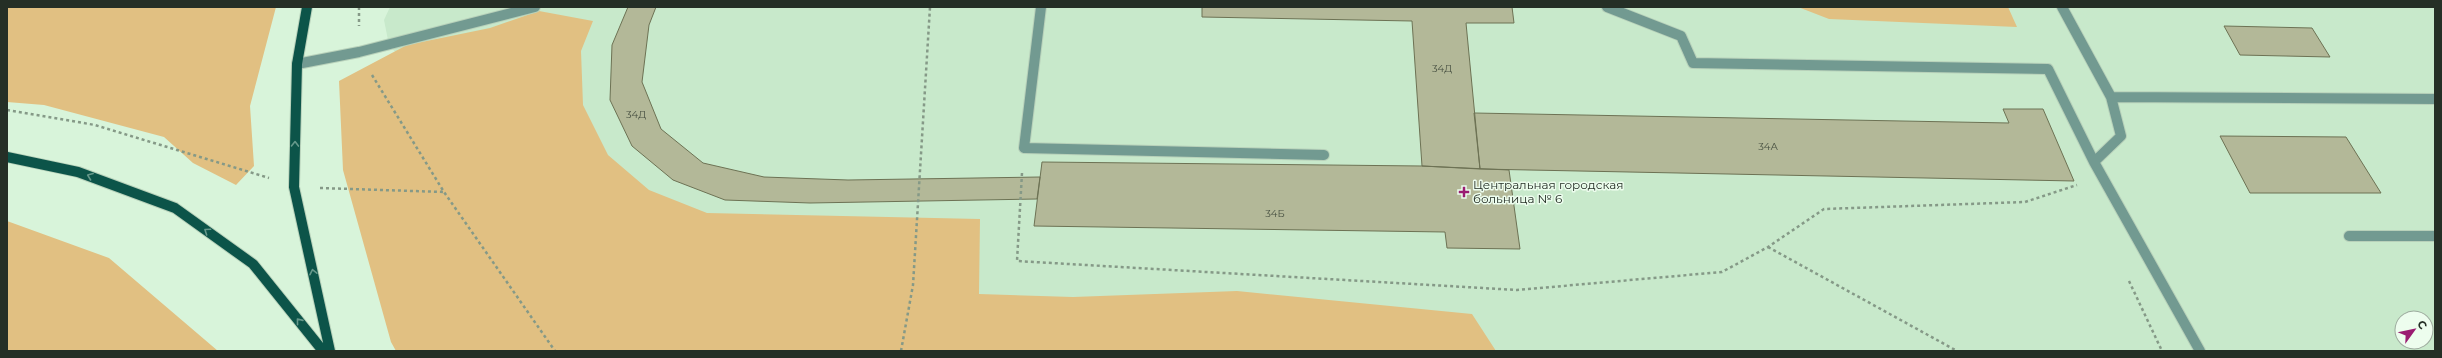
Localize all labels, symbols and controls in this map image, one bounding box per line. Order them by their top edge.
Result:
house number: 34Д [1432,62,1452,75]
house number: 34Д [626,108,646,121]
house number: 34А [1758,140,1778,153]
one-way arrow [291,141,299,147]
one-way arrow [86,172,93,180]
place label: Центральная городская больница № 6 [1473,177,1624,206]
marker: Центральная городская больница № 6 [1458,186,1470,198]
house number: 34Б [1265,207,1285,220]
one-way arrow [204,229,211,236]
one-way arrow [309,269,317,275]
north arrow [2394,310,2434,350]
text: С [2414,317,2430,332]
one-way arrow [297,318,304,325]

